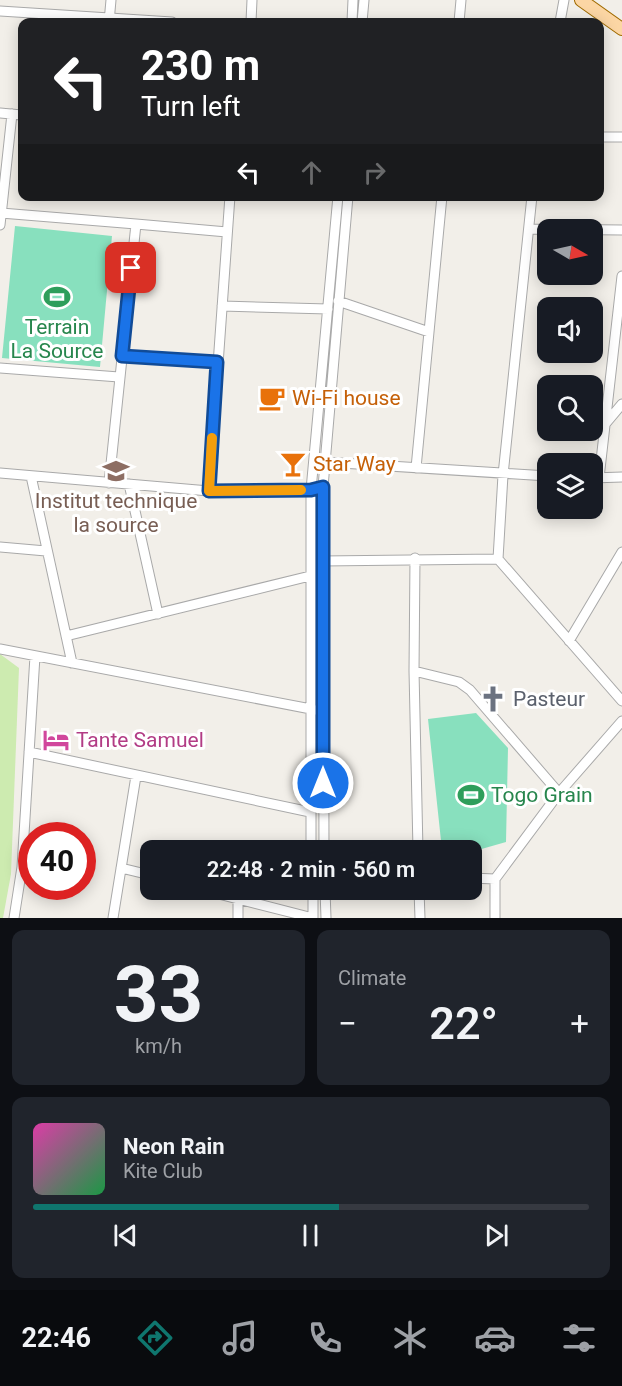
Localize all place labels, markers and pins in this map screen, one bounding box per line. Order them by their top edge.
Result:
pin [105,242,156,293]
sports icon: Terrain La Source [42,282,72,312]
place label: Terrain La Source [10,315,104,363]
cafe icon: Wi-Fi house [257,383,287,413]
place label: Wi-Fi house [292,386,401,410]
bar icon: Star Way [278,449,308,479]
place label: Star Way [313,452,396,476]
school or university icon: Institut technique la source [101,456,131,486]
place label: Institut technique la source [35,489,197,537]
church icon: Pasteur [478,684,508,714]
place label: Pasteur [513,687,585,711]
hotel icon: Tante Samuel [41,725,71,755]
place label: Tante Samuel [76,728,204,752]
sports icon: Togo Grain [456,780,486,810]
place label: Togo Grain [491,783,593,807]

